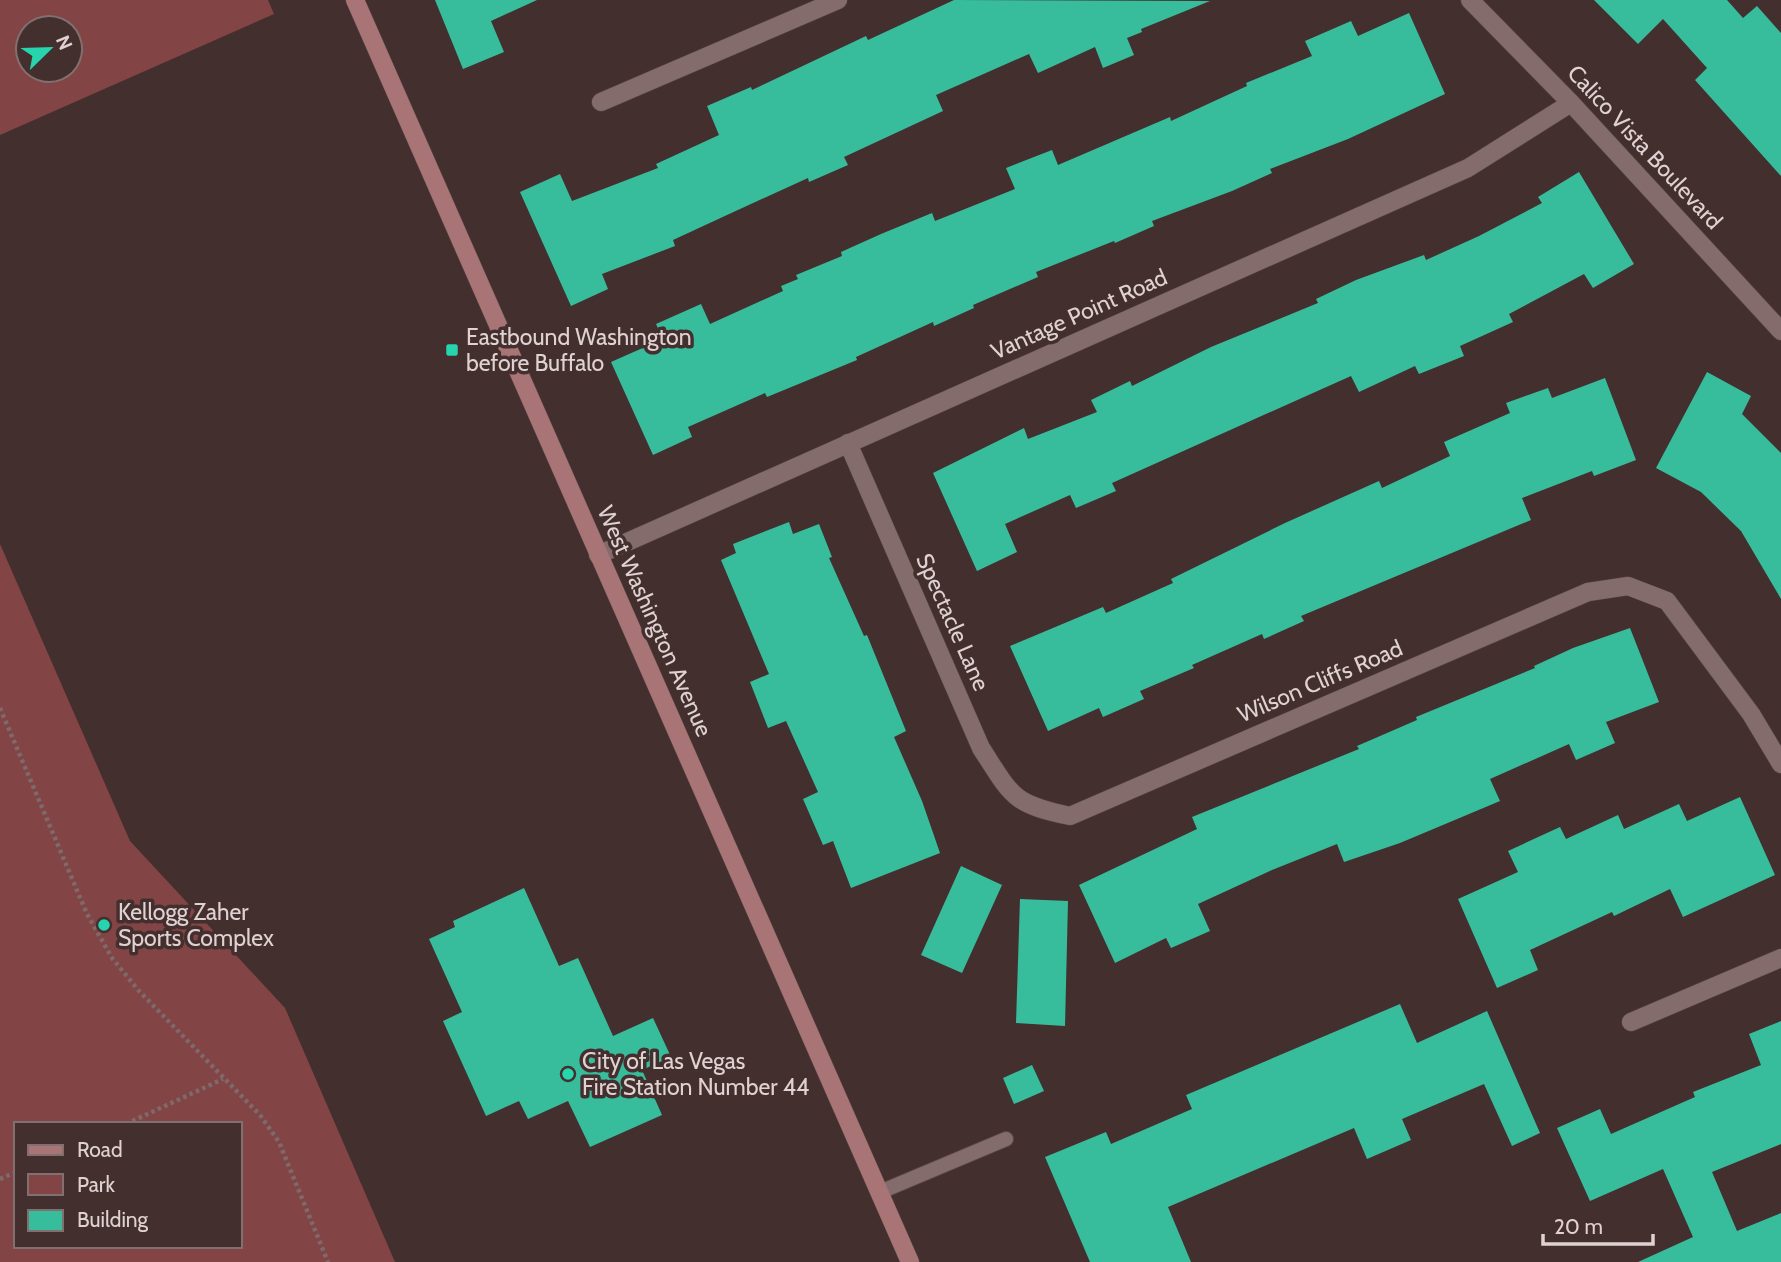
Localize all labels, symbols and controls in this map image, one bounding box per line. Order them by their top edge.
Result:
north arrow [14,14,84,84]
text: N [51,32,77,53]
street label: Calico Vista Boulevard [1562,59,1728,235]
street label: Vantage Point Road [987,263,1171,365]
place label: Eastbound Washington before Buffalo [466,323,692,377]
marker: Eastbound Washington before Buffalo [444,342,460,358]
street label: West Washington Avenue [591,501,719,741]
street label: Spectacle Lane [910,549,996,695]
street label: Wilson Cliffs Road [1233,634,1407,728]
place label: Kellogg Zaher Sports Complex [118,898,274,952]
marker: Kellogg Zaher Sports Complex [96,917,112,933]
place label: City of Las Vegas Fire Station Number 44 [582,1047,809,1101]
marker: City of Las Vegas Fire Station Number 44 [560,1066,576,1082]
legend [14,1122,242,1248]
text: Road [77,1137,123,1162]
text: Park [77,1172,115,1197]
scale bar [1543,1202,1653,1246]
text: Building [77,1207,149,1232]
text: 20 m [1554,1214,1603,1239]

